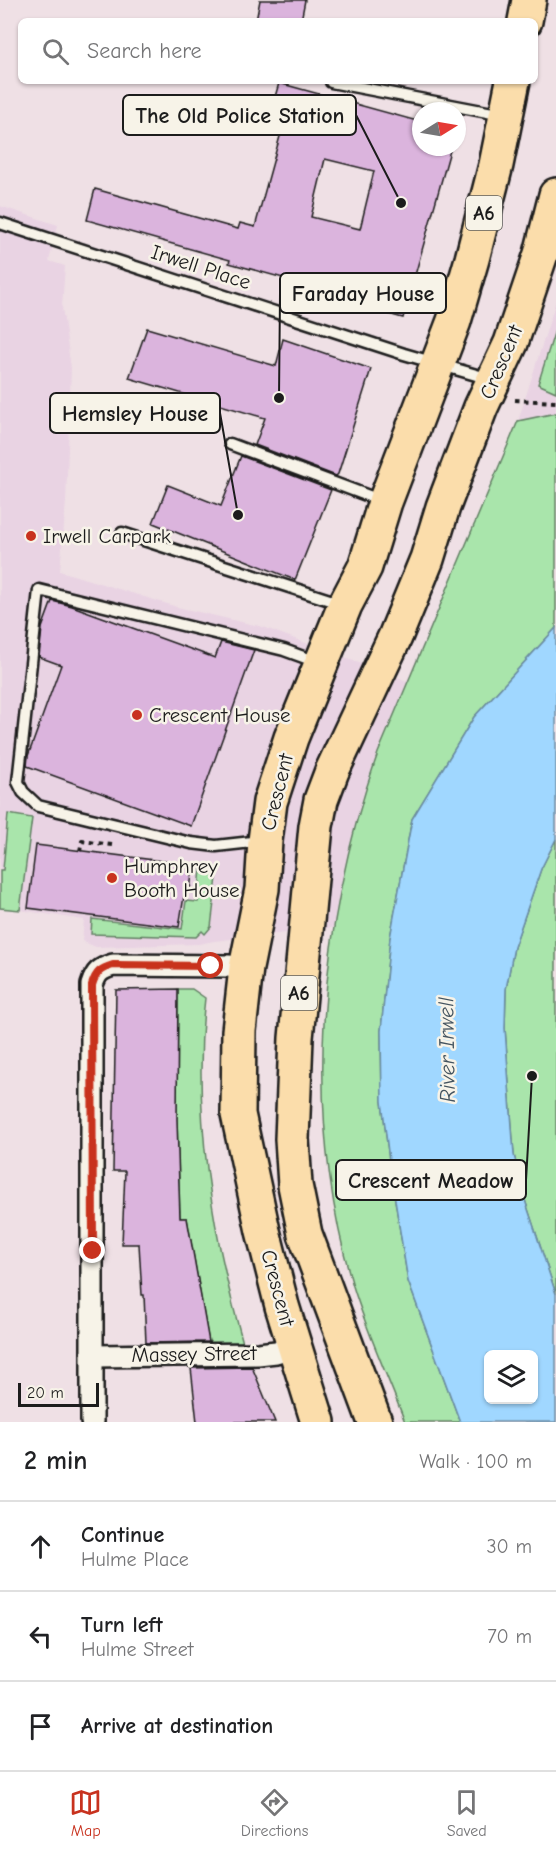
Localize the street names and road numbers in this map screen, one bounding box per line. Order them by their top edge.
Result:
road number: A6 [466,196,502,230]
street label: Irwell Place [148,240,254,294]
street label: Crescent [475,320,528,403]
street label: Crescent [256,750,298,833]
road number: A6 [281,976,317,1010]
street label: Crescent [256,1247,300,1330]
street label: Massey Street [131,1341,258,1367]

